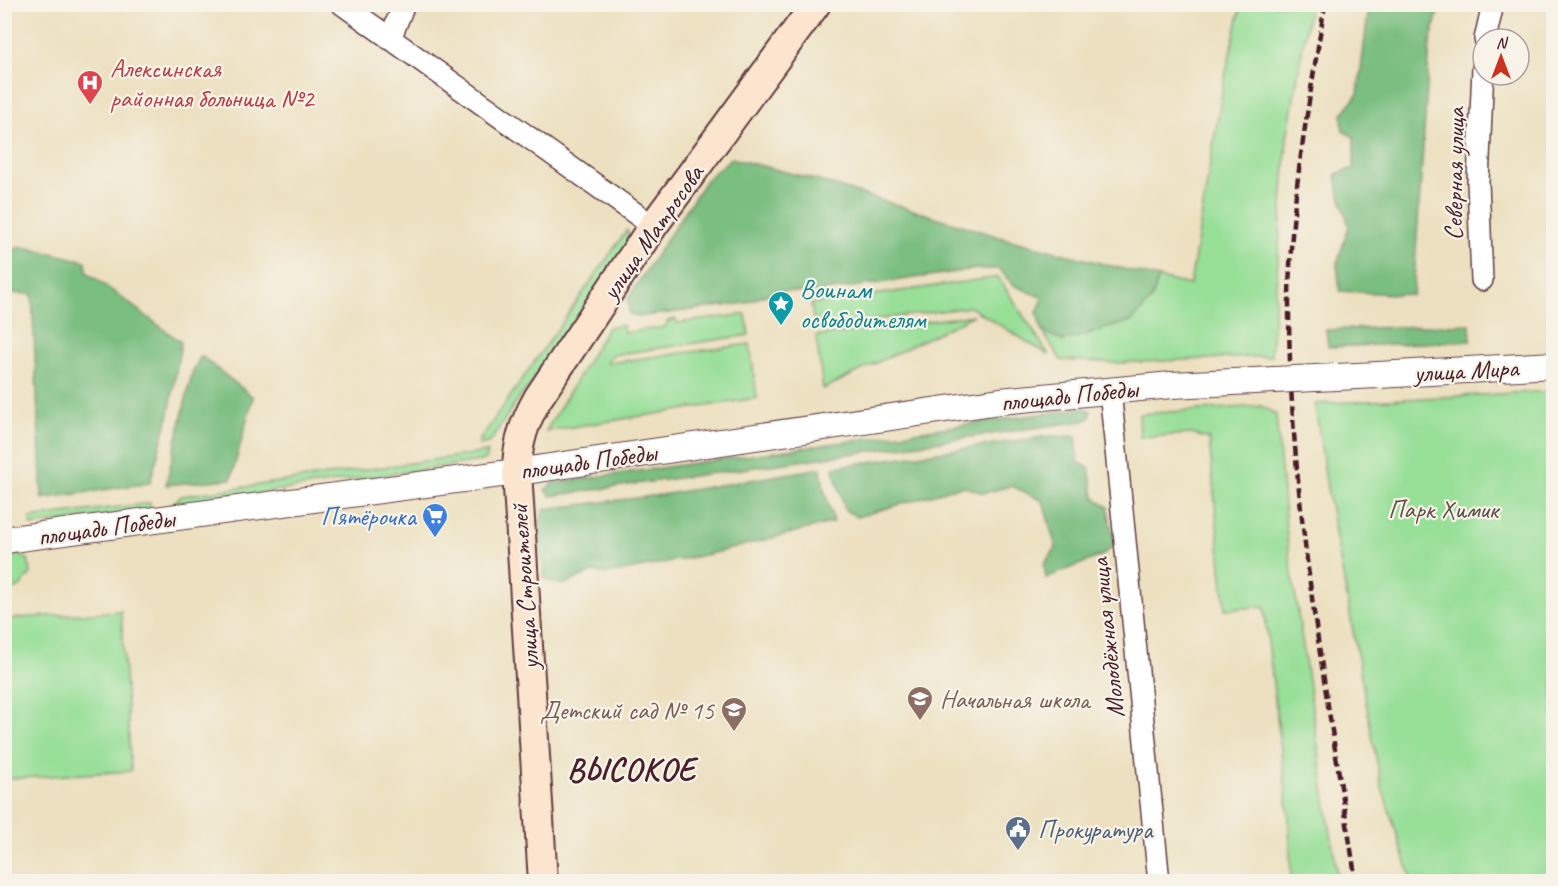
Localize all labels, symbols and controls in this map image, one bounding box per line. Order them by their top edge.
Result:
north arrow [1471,27,1531,87]
text: N [1496,33,1509,53]
place label: Алексинская районная больница №2 [110,52,316,115]
hospital icon: Алексинская районная больница №2 [75,68,105,106]
street label: Северная улица [1437,106,1472,241]
street label: улица Матросова [593,157,712,308]
place label: Воинам освободителям [800,273,927,336]
place icon: Воинам освободителям [766,289,796,327]
street label: улица Мира [1411,351,1521,390]
street label: площадь Победы [999,372,1141,419]
street label: площадь Победы [518,435,661,487]
park label: Парк Химик [1388,493,1501,526]
place label: Пятёрочка [321,500,418,533]
street label: площадь Победы [36,501,179,553]
supermarket icon: Пятёрочка [420,501,450,539]
street label: улица Строителей [502,501,547,673]
street label: Молодёжная улица [1083,555,1132,719]
place label: Начальная школа [940,683,1092,716]
school or university icon: Начальная школа [905,684,935,722]
place label: Детский сад № 15 [540,694,715,727]
school or university icon: Детский сад № 15 [719,695,749,733]
district label: ВЫСОКОЕ [567,749,700,790]
place label: Прокуратура [1038,813,1154,846]
public building icon: Прокуратура [1003,814,1033,852]

